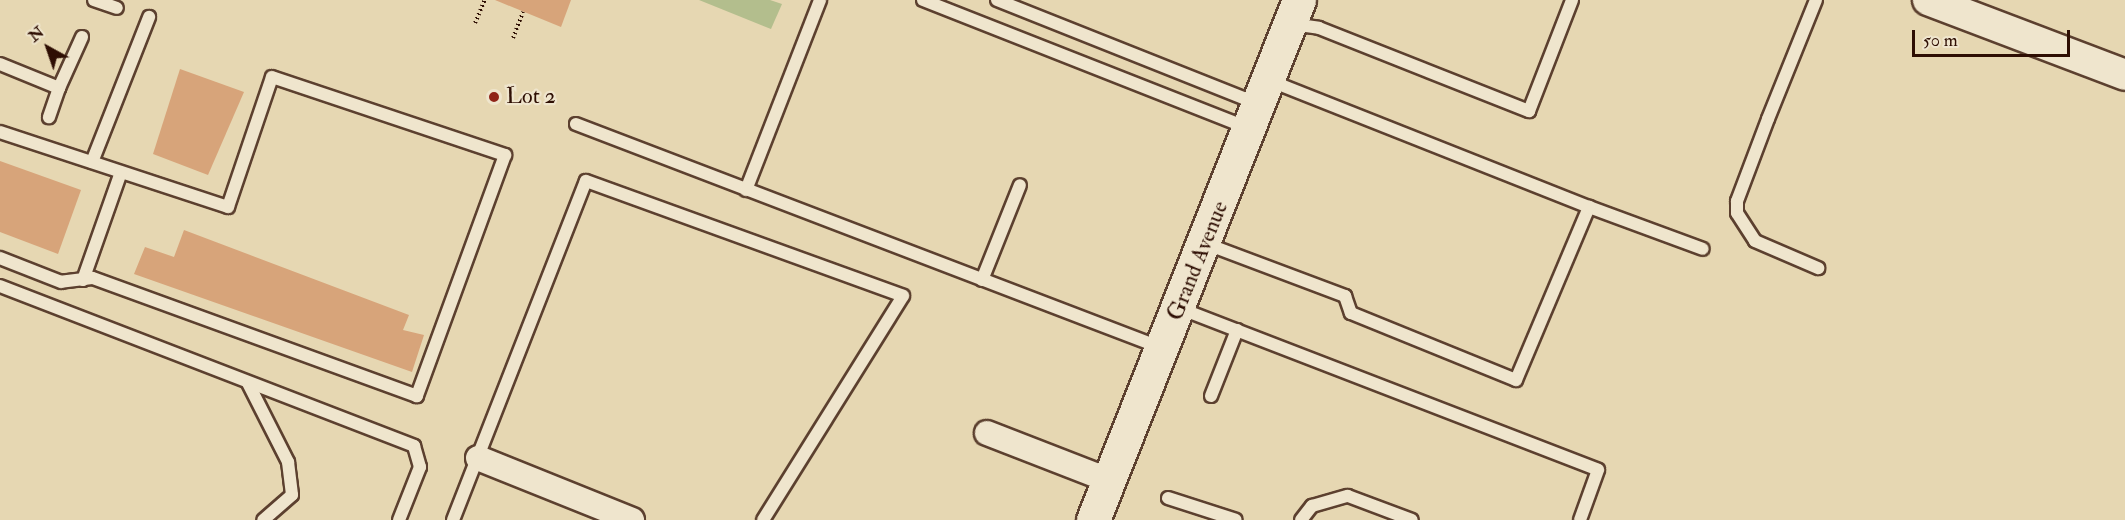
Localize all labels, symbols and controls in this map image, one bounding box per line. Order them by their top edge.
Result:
north arrow [18,18,78,78]
scale bar [1915,18,2072,56]
text: N [25,22,48,46]
text: 50 m [1923,29,1958,52]
place label: Lot 2 [506,84,556,110]
marker: Lot 2 [487,90,501,104]
street label: Grand Avenue [1162,198,1234,324]

